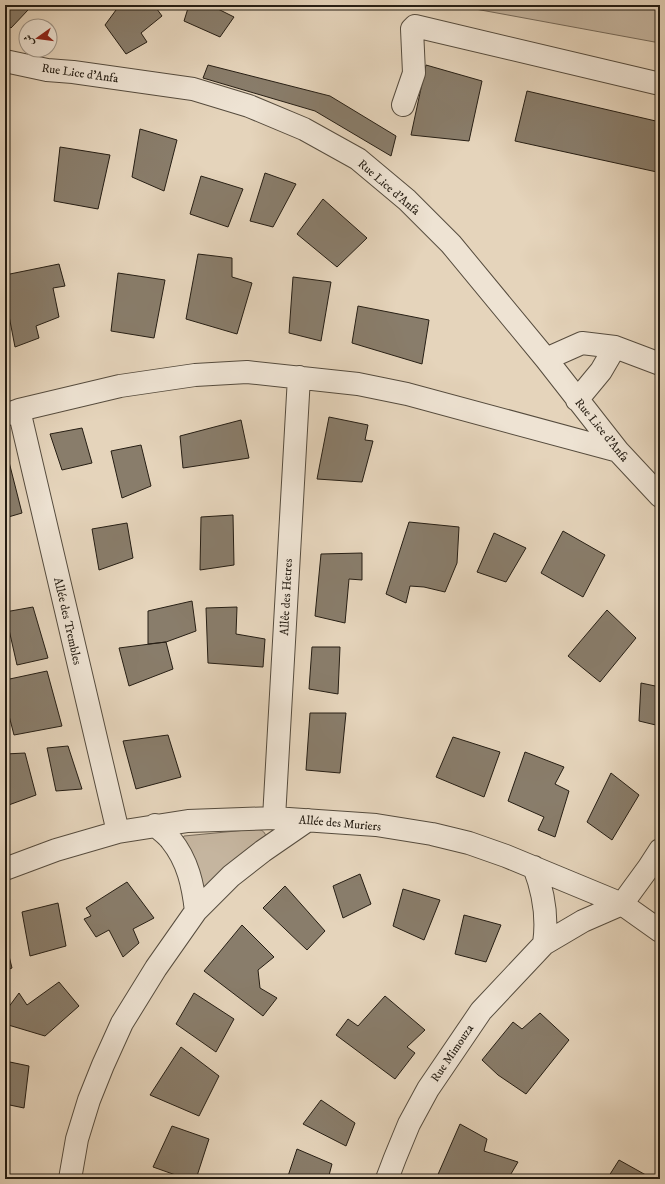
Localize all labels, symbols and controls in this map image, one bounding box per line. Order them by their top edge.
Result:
north arrow [18,18,58,58]
text: ش [21,33,37,47]
street label: Rue Lice d'Anfa [41,61,120,86]
street label: Rue Lice d'Anfa [355,156,423,219]
street label: Rue Lice d'Anfa [571,396,632,466]
street label: Allêe des Hetres [277,558,296,636]
street label: Allée des Trembles [50,576,85,666]
street label: Allée des Muriers [298,812,382,835]
street label: Rue Mimouza [428,1021,478,1085]

